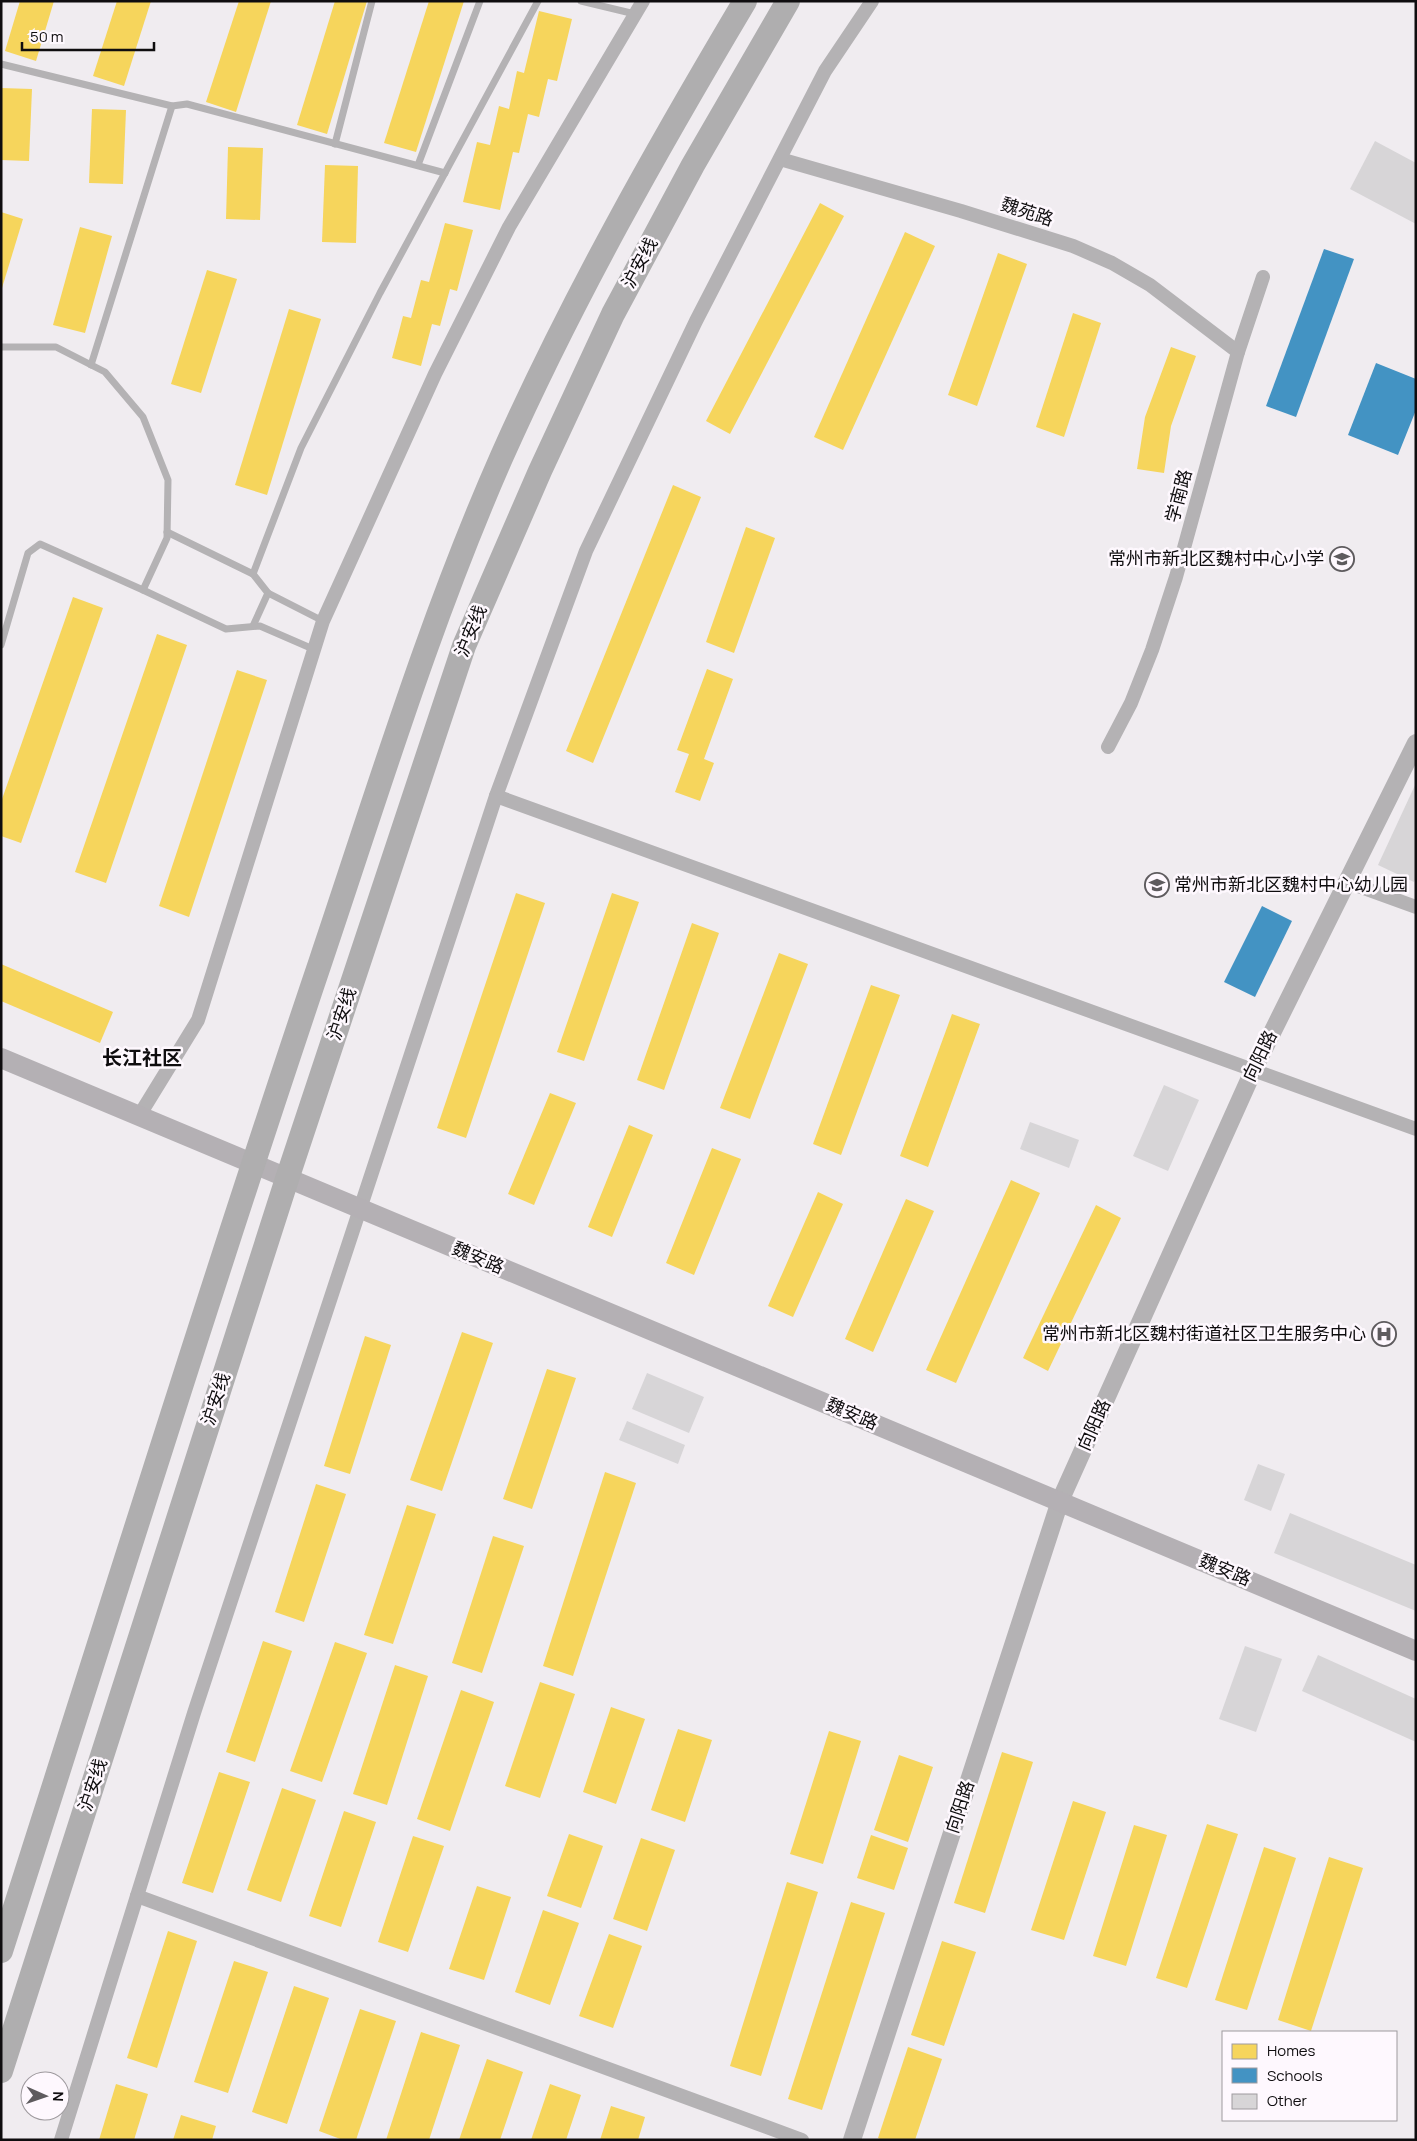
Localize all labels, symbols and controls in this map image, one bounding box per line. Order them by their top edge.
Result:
scale bar [22,20,155,52]
text: 50 m [30,26,64,47]
street label: 魏苑路 [998,191,1057,231]
street label: 沪安线 [616,233,662,292]
street label: 学南路 [1159,467,1197,525]
place label: 常州市新北区魏村中心小学 [1108,546,1324,570]
school or university icon: 常州市新北区魏村中心小学 [1329,546,1355,572]
street label: 沪安线 [449,601,491,660]
school or university icon: 常州市新北区魏村中心幼儿园 [1144,872,1170,898]
place label: 常州市新北区魏村中心幼儿园 [1174,872,1408,896]
street label: 沪安线 [321,984,361,1043]
street label: 向阳路 [1236,1026,1282,1085]
district label: 长江社区 [102,1044,182,1071]
street label: 魏安路 [449,1235,508,1279]
place label: 常州市新北区魏村街道社区卫生服务中心 [1042,1321,1366,1345]
hospital icon: 常州市新北区魏村街道社区卫生服务中心 [1371,1321,1397,1347]
street label: 沪安线 [195,1369,235,1428]
street label: 魏安路 [823,1391,882,1435]
street label: 向阳路 [1071,1395,1115,1454]
street label: 魏安路 [1196,1547,1255,1591]
street label: 沪安线 [72,1755,112,1814]
street label: 向阳路 [939,1777,979,1836]
legend [1222,2031,1397,2121]
text: Homes [1267,2040,1316,2061]
text: Schools [1267,2065,1323,2086]
north arrow [20,2071,70,2121]
text: Other [1267,2090,1308,2111]
text: N [49,2091,68,2102]

